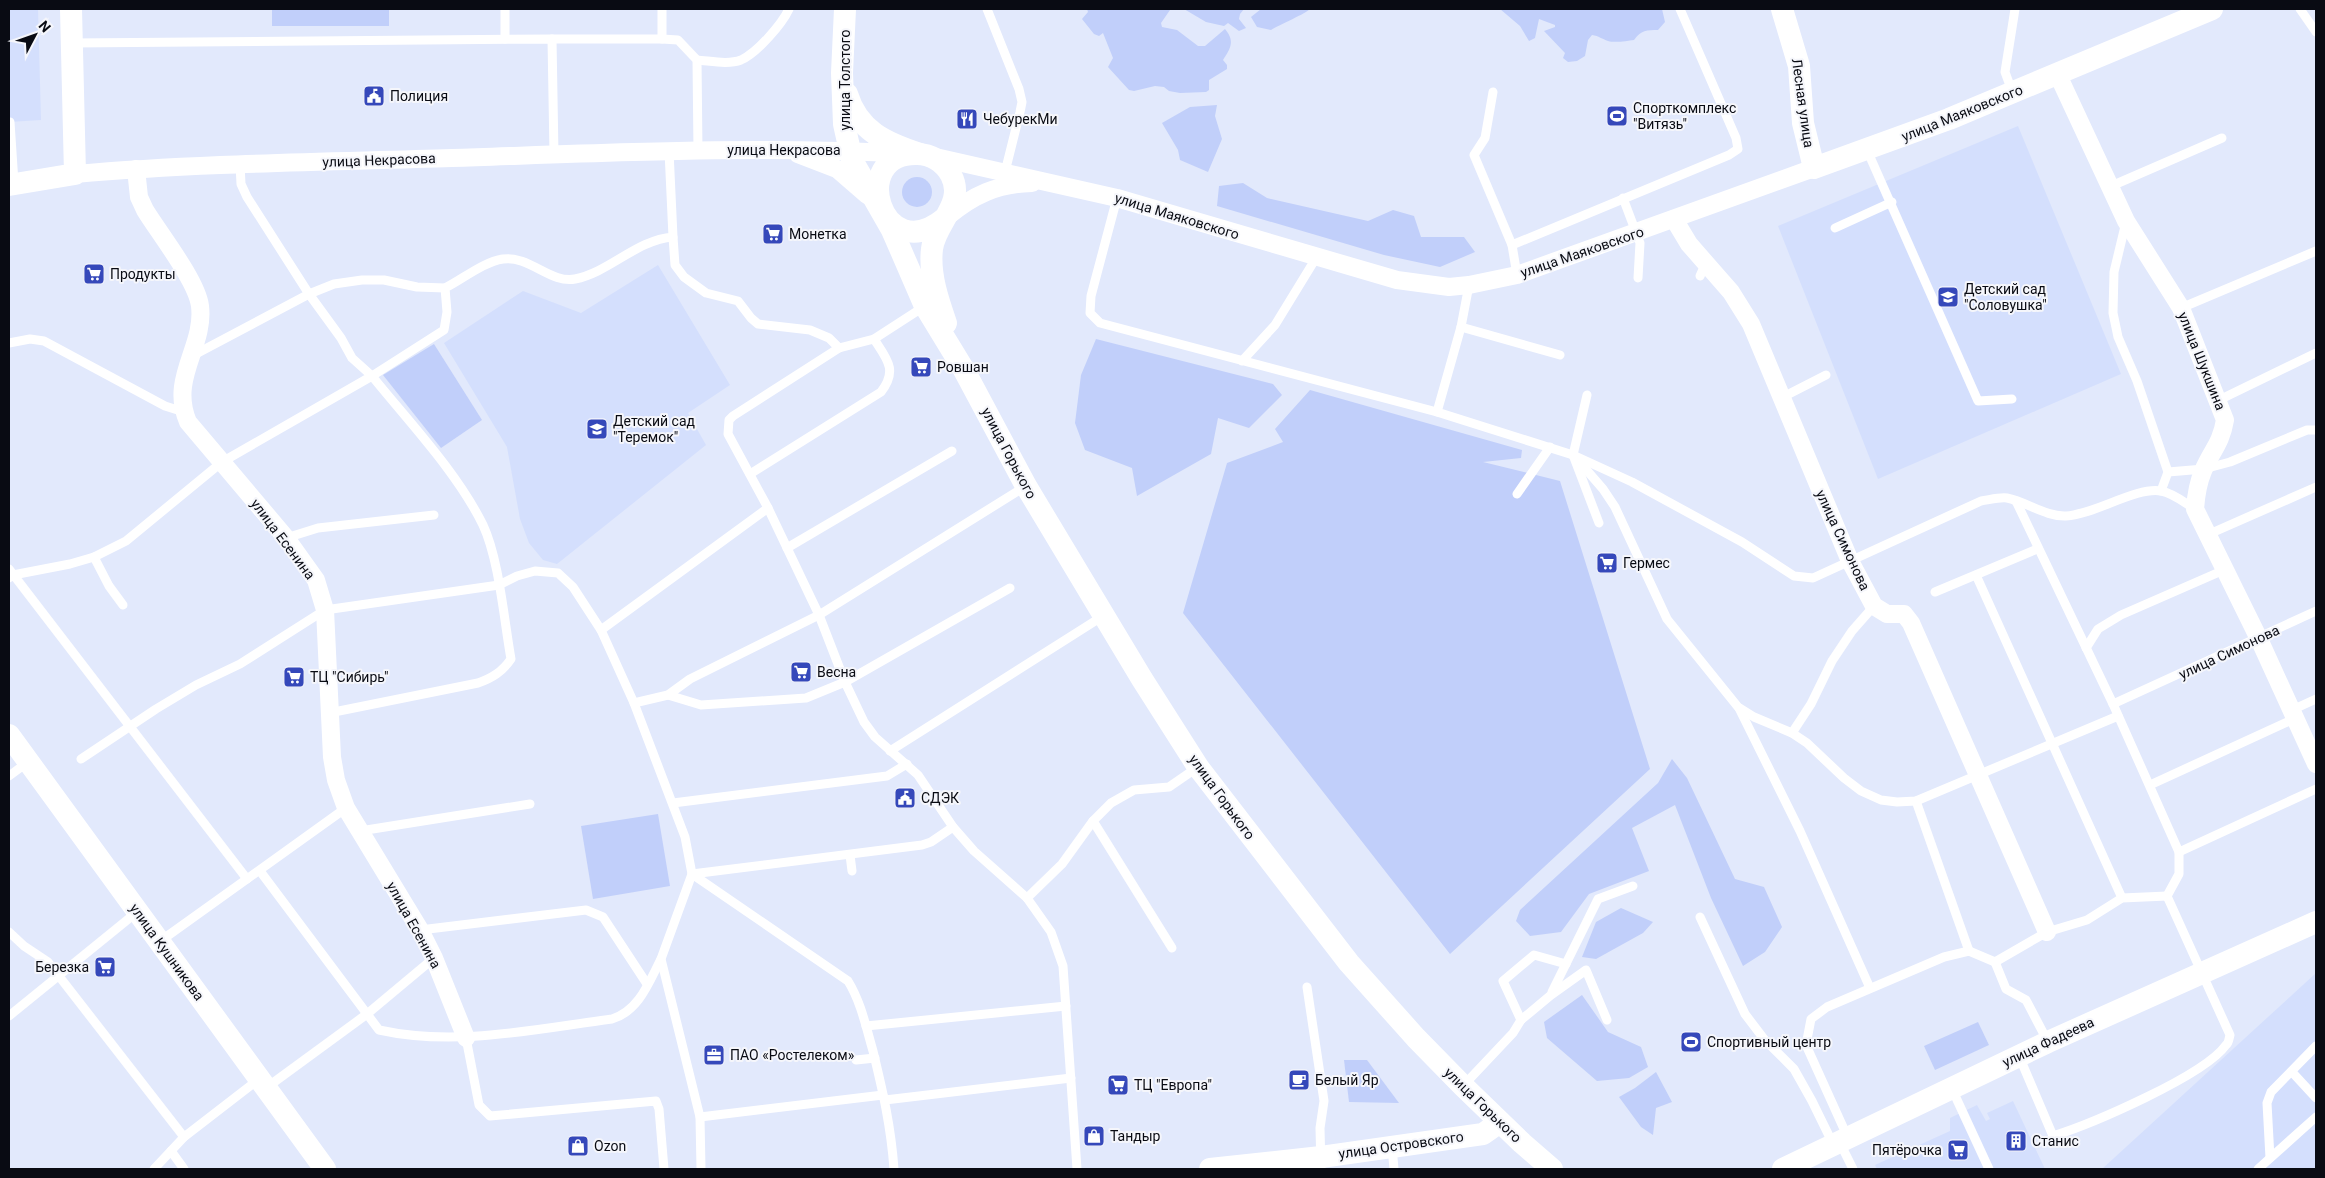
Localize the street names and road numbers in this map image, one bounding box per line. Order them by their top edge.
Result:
street label: улица Толстого [837,30,853,130]
street label: Лесная улица [1789,57,1817,149]
street label: улица Маяковского [1899,81,2025,145]
street label: улица Некрасова [727,142,841,158]
street label: улица Некрасова [322,150,436,170]
street label: улица Маяковского [1113,189,1241,243]
street label: улица Маяковского [1518,223,1646,281]
street label: улица Шукшина [2175,310,2229,412]
street label: улица Горького [978,405,1040,501]
street label: улица Симонова [1813,487,1873,593]
street label: улица Есенина [248,496,318,582]
street label: улица Симонова [2176,622,2282,682]
street label: улица Горького [1186,751,1258,843]
street label: улица Есенина [384,879,444,971]
street label: улица Кушникова [127,900,207,1004]
street label: улица Фадеева [2000,1014,2096,1070]
street label: улица Горького [1441,1064,1525,1146]
street label: улица Островского [1338,1128,1464,1162]

